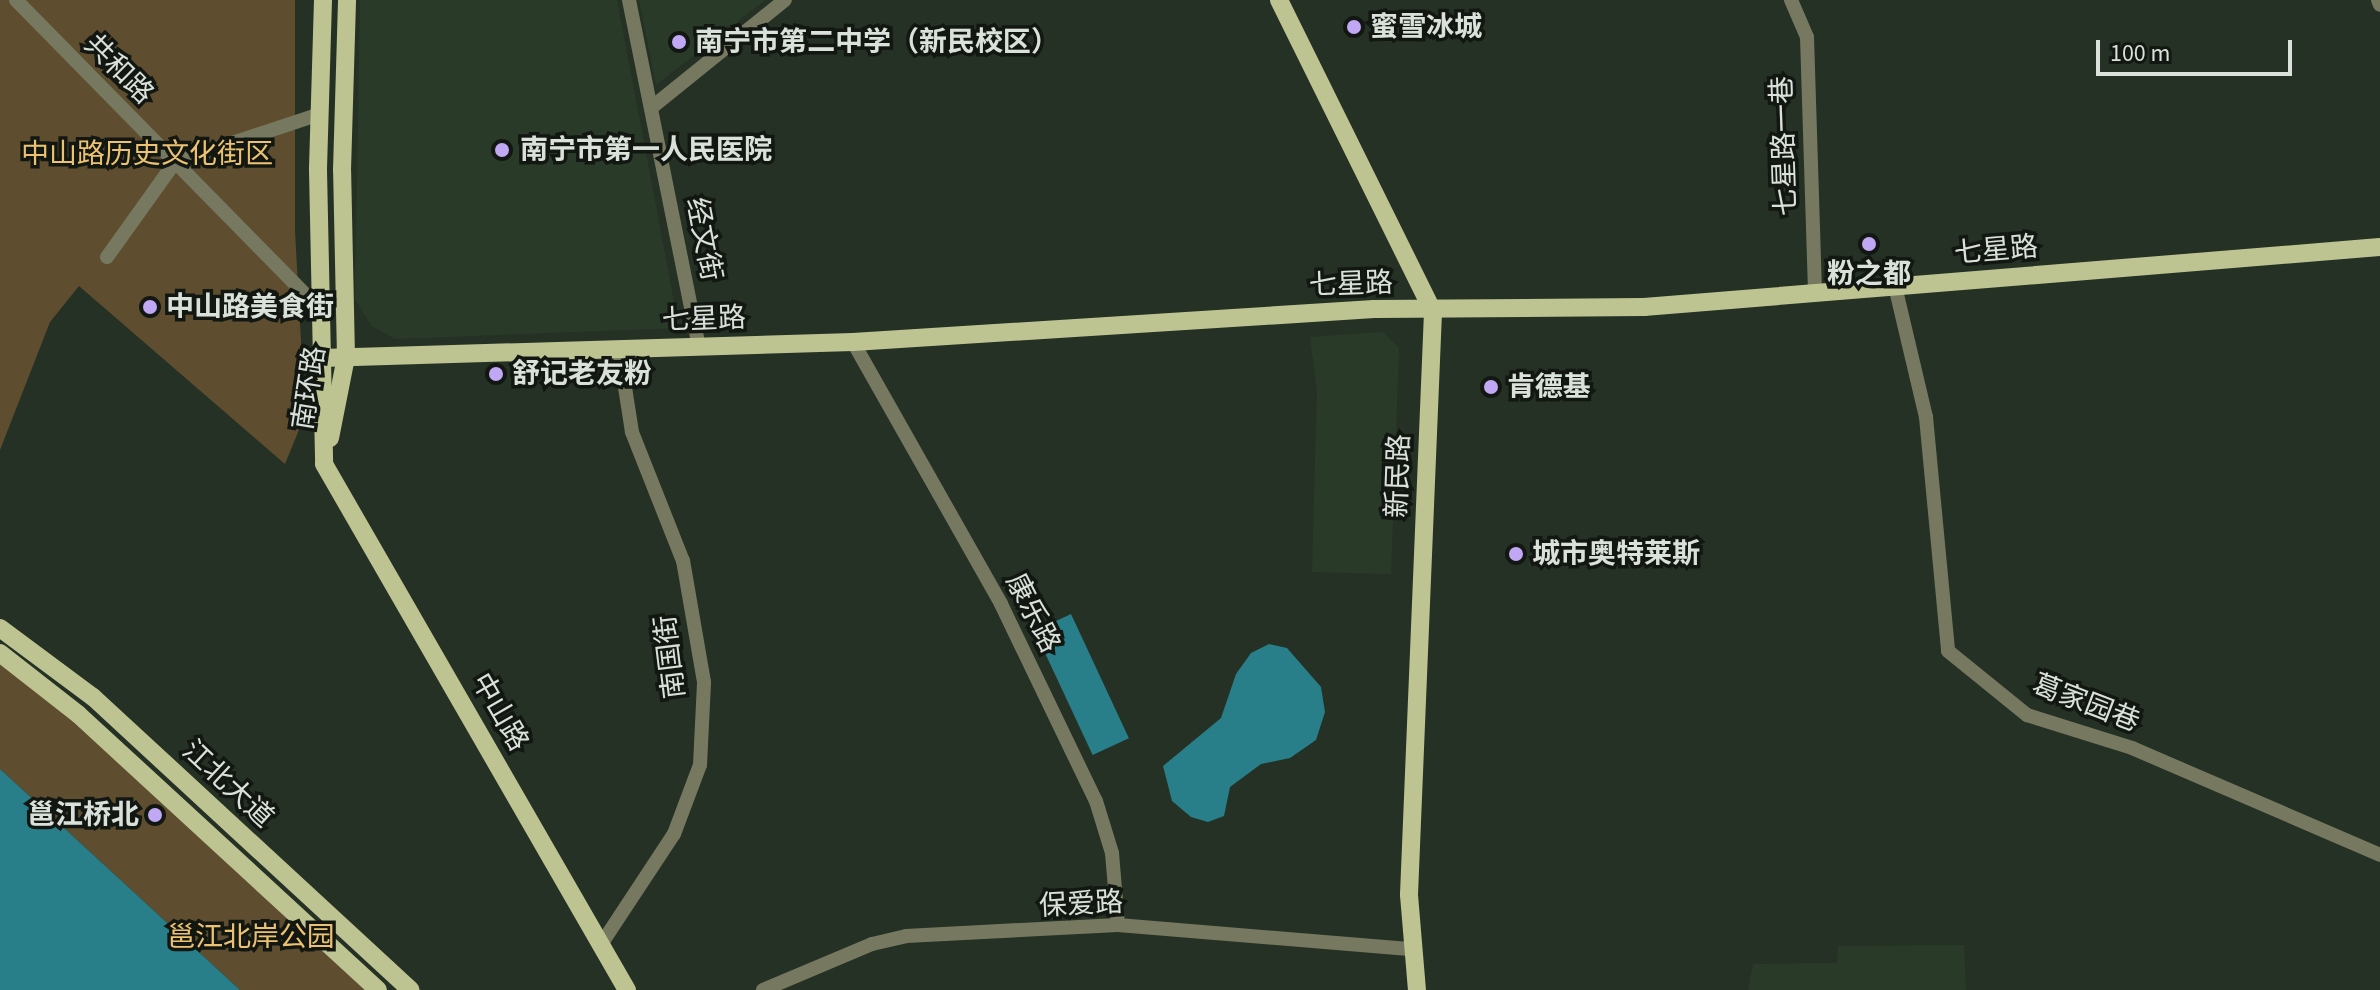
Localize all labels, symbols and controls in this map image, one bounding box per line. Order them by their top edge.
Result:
place label: 蜜雪冰城 [1370,10,1482,44]
marker: 蜜雪冰城 [1345,18,1363,36]
scale bar [2100,24,2296,74]
place label: 南宁市第二中学（新民校区） [695,25,1059,59]
street label: 共和路 [77,27,161,111]
marker: 南宁市第二中学（新民校区） [670,33,688,51]
text: 100 m [2110,36,2170,71]
street label: 七星路一巷 [1765,75,1803,217]
place label: 南宁市第一人民医院 [520,133,772,167]
park label: 中山路历史文化街区 [21,137,273,171]
marker: 南宁市第一人民医院 [491,139,513,161]
street label: 经文街 [679,195,729,283]
street label: 七星路 [1953,230,2039,270]
marker: 粉之都 [1860,235,1878,253]
place label: 粉之都 [1827,257,1911,291]
street label: 七星路 [1308,266,1394,302]
place label: 中山路美食街 [166,290,334,324]
marker: 中山路美食街 [141,298,159,316]
street label: 七星路 [661,301,747,337]
street label: 南环路 [286,344,332,432]
place label: 舒记老友粉 [512,357,652,391]
marker: 舒记老友粉 [487,365,505,383]
place label: 肯德基 [1507,370,1591,404]
marker: 肯德基 [1482,378,1500,396]
street label: 新民路 [1380,433,1416,519]
place label: 城市奥特莱斯 [1532,537,1700,571]
marker: 城市奥特莱斯 [1507,545,1525,563]
street label: 康乐路 [999,568,1067,658]
street label: 南国街 [648,613,692,701]
street label: 中山路 [464,667,536,757]
street label: 葛家园巷 [2028,667,2144,739]
street label: 江北大道 [176,734,280,834]
place label: 邕江桥北 [27,798,139,832]
marker: 邕江桥北 [146,806,164,824]
street label: 保爱路 [1038,885,1124,923]
park label: 邕江北岸公园 [167,920,335,954]

